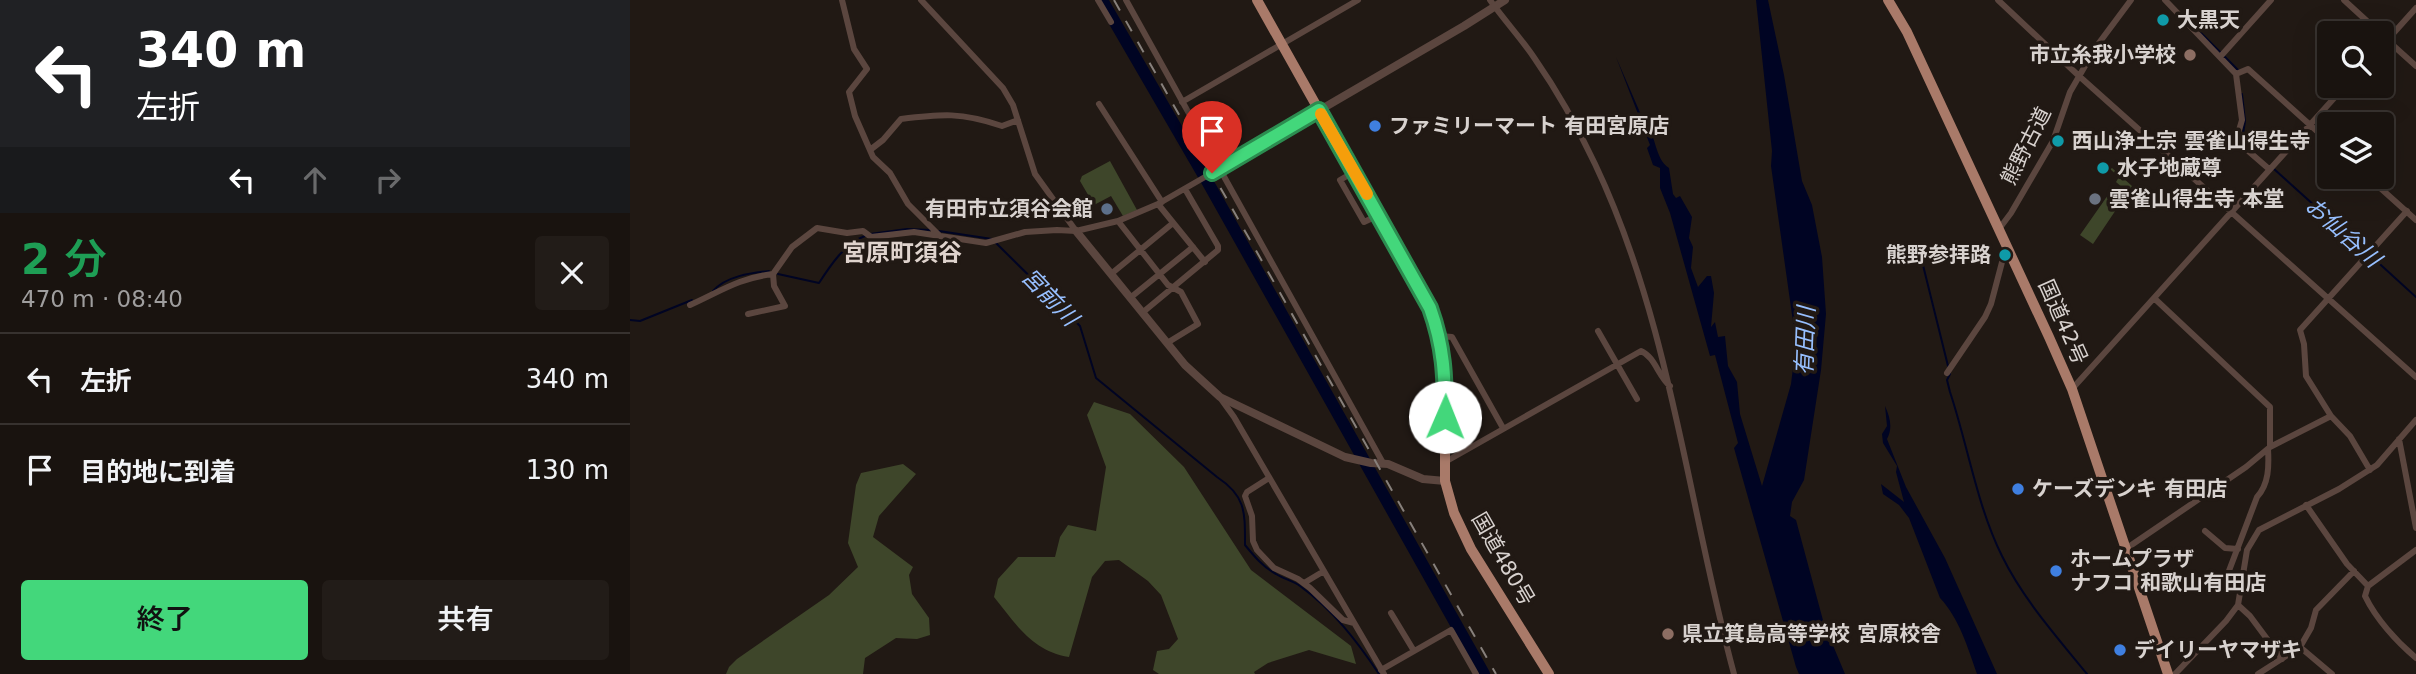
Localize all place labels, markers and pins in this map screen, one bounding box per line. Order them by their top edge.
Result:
place label: 大黒天 [2177,8,2240,32]
marker: 大黒天 [2155,12,2171,28]
place label: 市立糸我小学校 [2029,43,2176,67]
marker: 市立糸我小学校 [2182,47,2198,63]
pin [1182,101,1242,173]
place label: ファミリーマート 有田宮原店 [1389,114,1669,138]
marker: ファミリーマート 有田宮原店 [1367,118,1383,134]
place label: 西山浄土宗 雲雀山得生寺 [2072,129,2310,153]
marker: 西山浄土宗 雲雀山得生寺 [2050,133,2066,149]
place label: 水子地蔵尊 [2117,156,2222,180]
marker: 水子地蔵尊 [2095,160,2111,176]
place label: 雲雀山得生寺 本堂 [2109,187,2284,211]
marker: 雲雀山得生寺 本堂 [2087,191,2103,207]
place label: 有田市立須谷会館 [925,197,1093,221]
marker: 有田市立須谷会館 [1099,201,1115,217]
place label: 熊野参拝路 [1886,243,1991,267]
marker: 熊野参拝路 [1997,247,2013,263]
place label: ケーズデンキ 有田店 [2032,477,2227,501]
marker: ケーズデンキ 有田店 [2010,481,2026,497]
place label: ホームプラザ ナフコ 和歌山有田店 [2070,547,2266,595]
marker: ホームプラザ ナフコ 和歌山有田店 [2048,563,2064,579]
place label: 県立箕島高等学校 宮原校舎 [1682,622,1941,646]
marker: 県立箕島高等学校 宮原校舎 [1660,626,1676,642]
place label: デイリーヤマザキ [2134,638,2302,662]
marker: デイリーヤマザキ [2112,642,2128,658]

